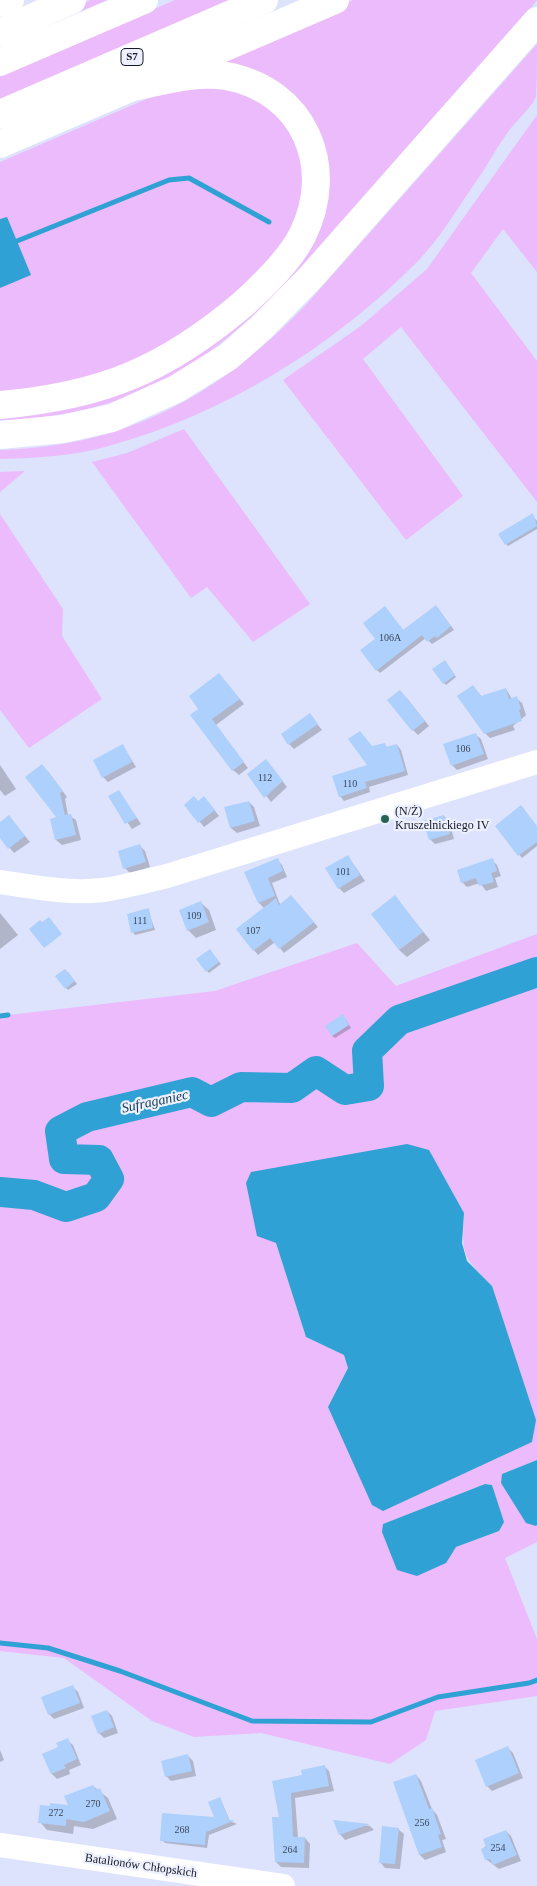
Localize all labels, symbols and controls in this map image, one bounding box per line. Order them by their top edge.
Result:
road number: S7 [121,48,143,66]
house number: 106A [379,632,401,644]
house number: 106 [456,743,470,755]
house number: 112 [258,772,272,784]
house number: 110 [343,778,357,790]
place label: (N/Ż) Kruszelnickiego IV [395,805,489,833]
marker: (N/Ż) Kruszelnickiego IV [379,813,391,825]
house number: 101 [336,866,350,878]
house number: 109 [186,910,202,922]
house number: 111 [133,915,147,927]
house number: 107 [246,925,260,937]
water label: Sufraganiec [120,1087,190,1117]
house number: 270 [86,1798,100,1810]
house number: 272 [48,1807,64,1819]
house number: 256 [414,1817,430,1829]
house number: 268 [174,1824,190,1836]
house number: 254 [490,1842,506,1854]
house number: 264 [282,1844,298,1856]
street label: Batalionów Chłopskich [84,1851,198,1881]

